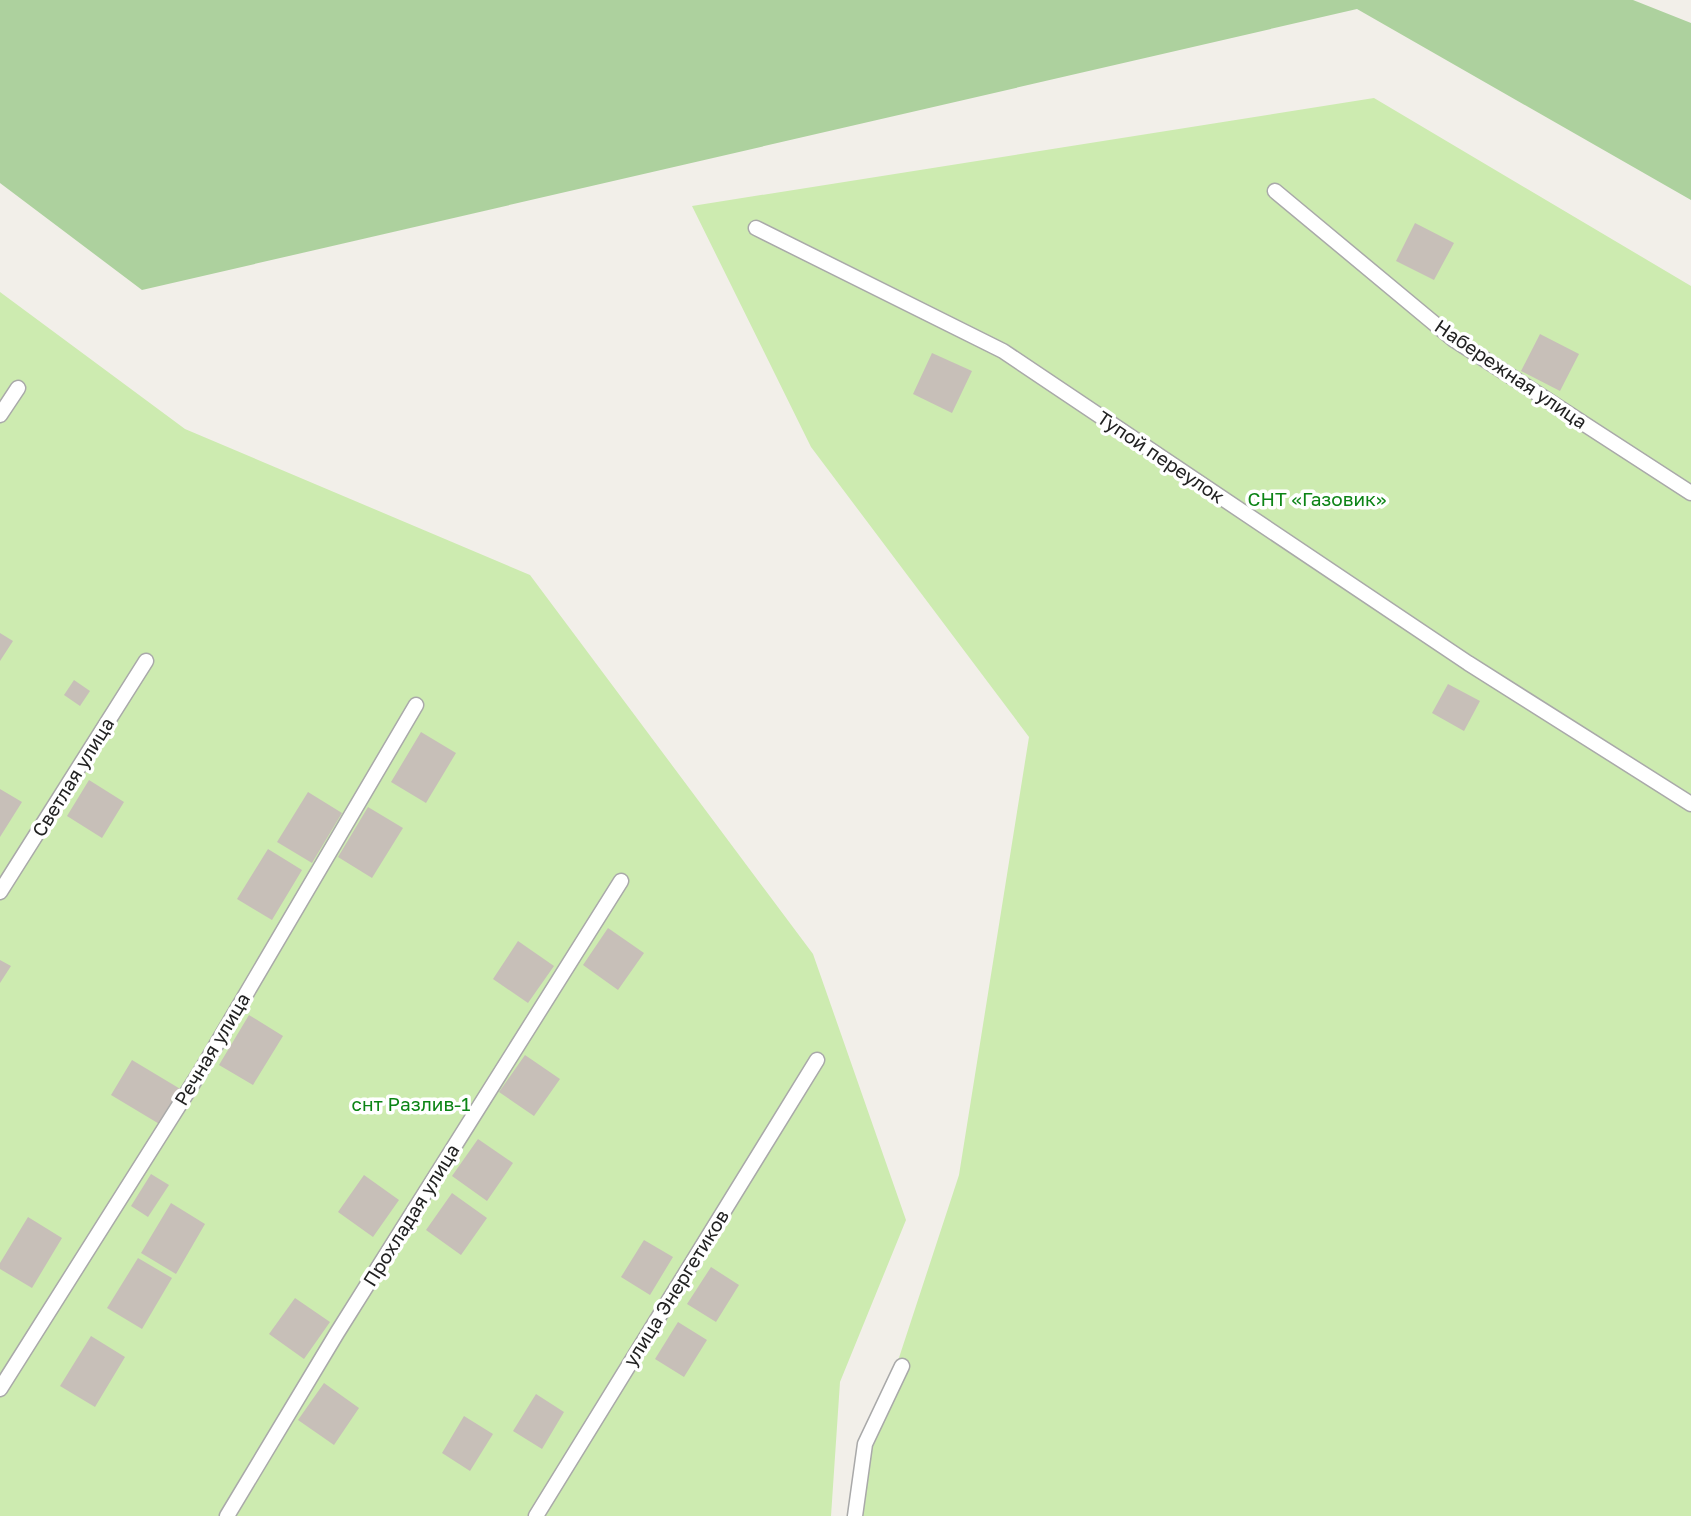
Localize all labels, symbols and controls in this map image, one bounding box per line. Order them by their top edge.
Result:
street label: Набережная улица [1431,314,1592,433]
street label: Тупой переулок [1093,406,1229,508]
park label: СНТ «Газовик» [1248,487,1386,510]
street label: Светлая улица [27,713,118,841]
street label: Речная улица [169,988,254,1109]
park label: снт Разлив-1 [352,1092,470,1115]
street label: Прохладая улица [358,1139,464,1290]
street label: улица Энергетиков [618,1205,733,1370]

